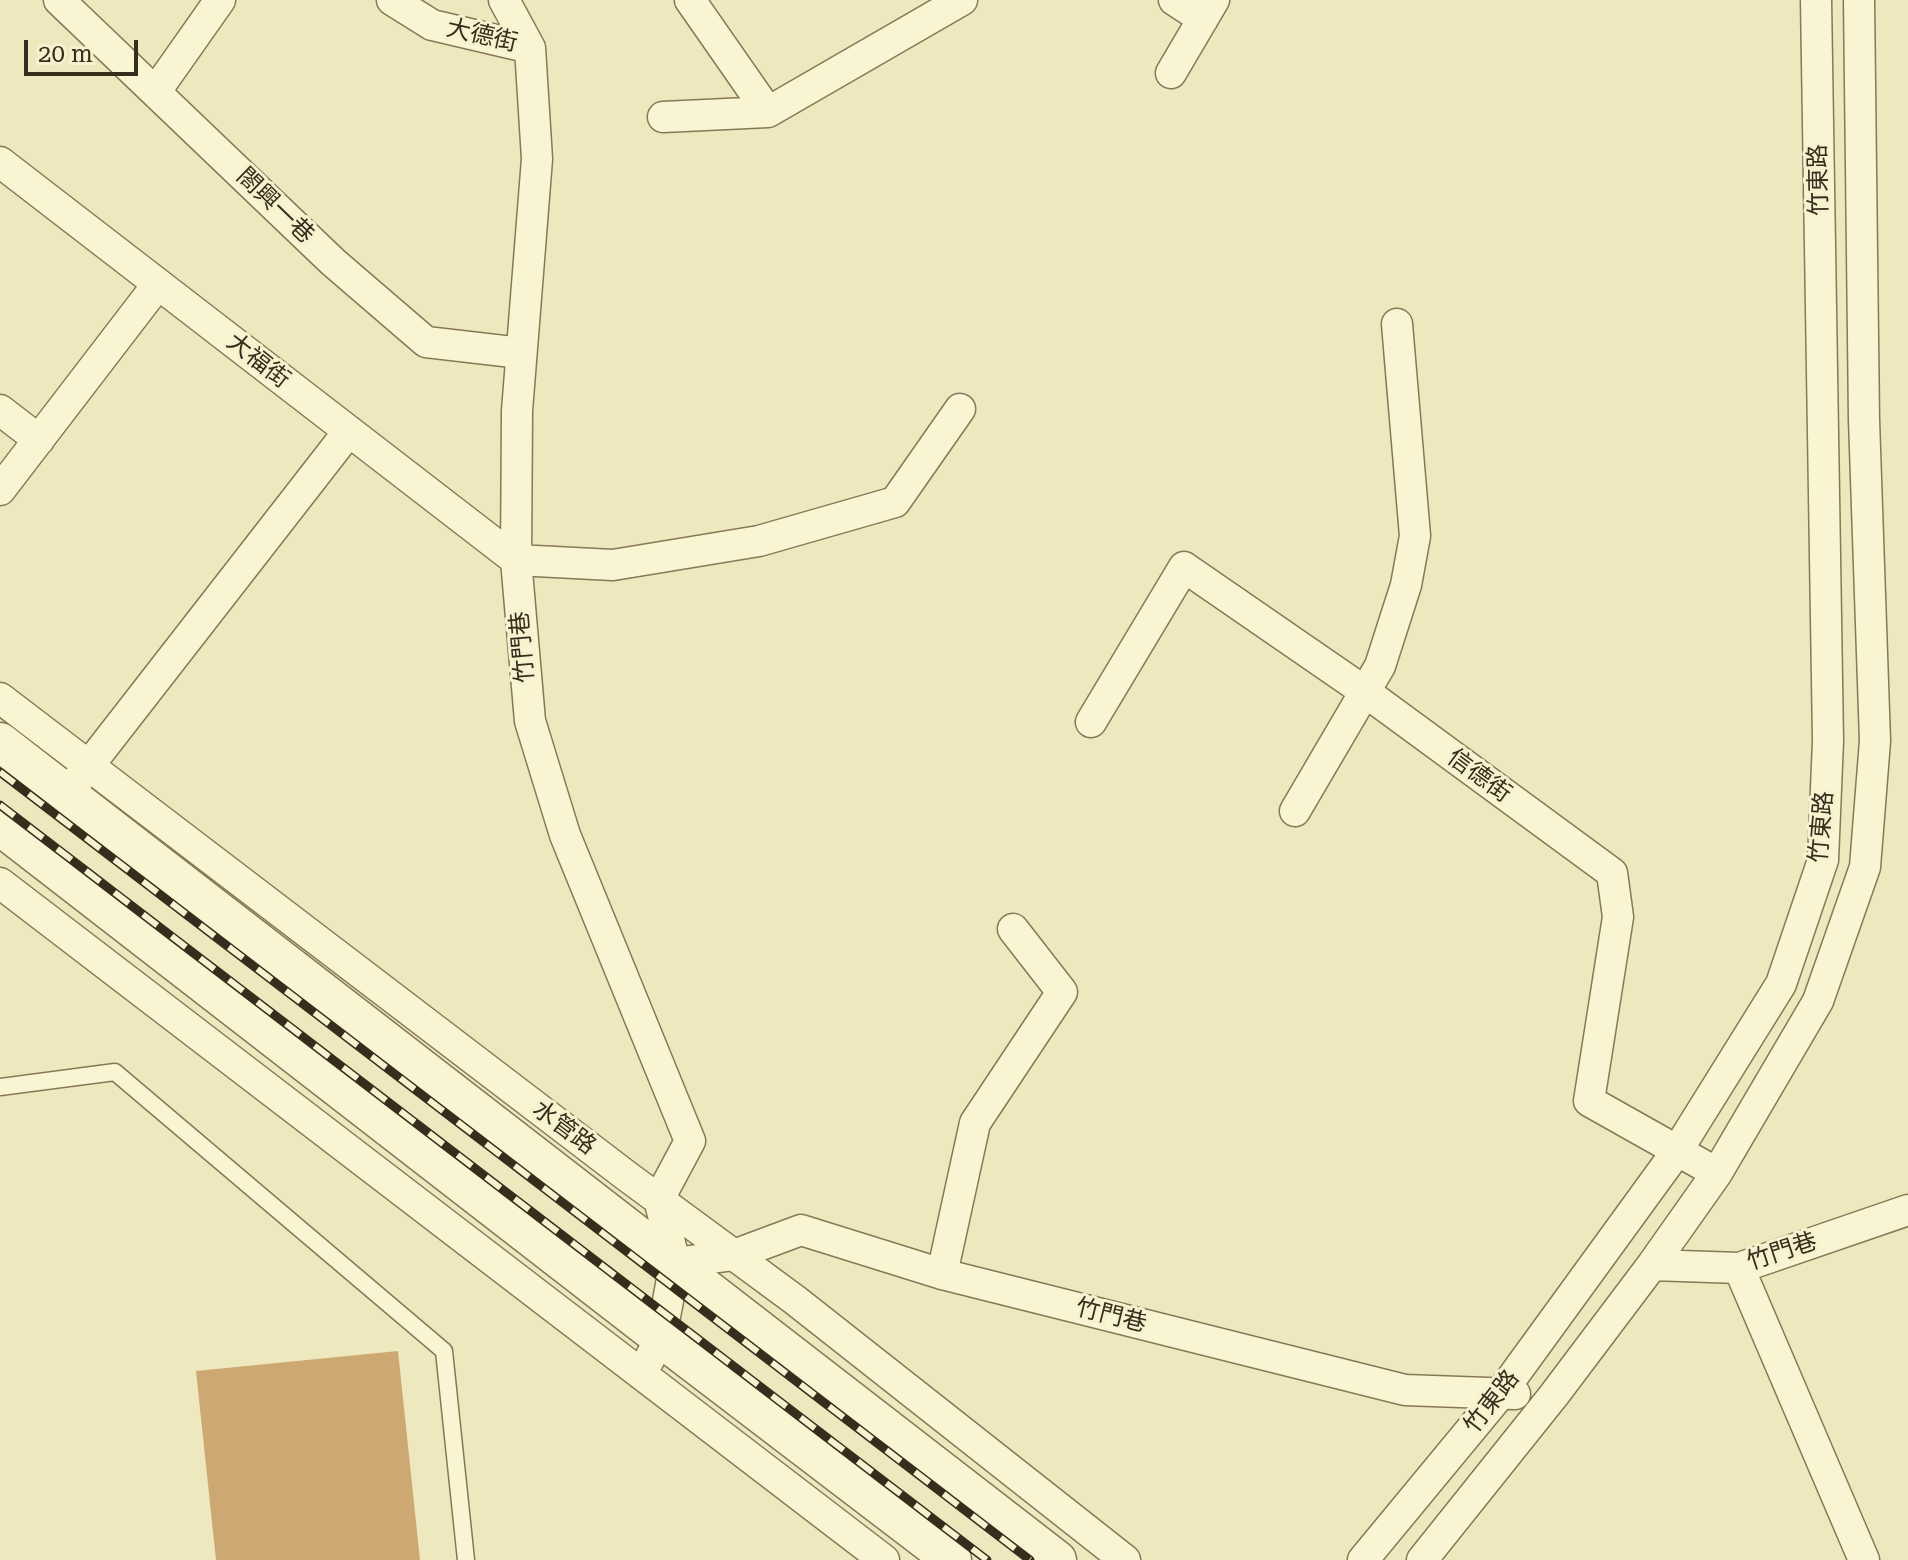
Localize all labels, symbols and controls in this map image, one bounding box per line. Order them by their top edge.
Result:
street label: 大德街 [444,14,520,58]
scale bar [28,24,142,74]
text: 20 m [38,40,93,68]
street label: 竹東路 [1804,144,1834,216]
street label: 閤興一巷 [230,162,320,250]
street label: 大福街 [221,327,295,395]
street label: 竹門巷 [506,610,540,684]
street label: 信德街 [1441,743,1517,809]
street label: 竹東路 [1805,790,1839,864]
street label: 水管路 [527,1095,601,1161]
street label: 竹門巷 [1743,1227,1821,1277]
street label: 竹門巷 [1073,1293,1149,1339]
street label: 竹東路 [1458,1365,1526,1439]

